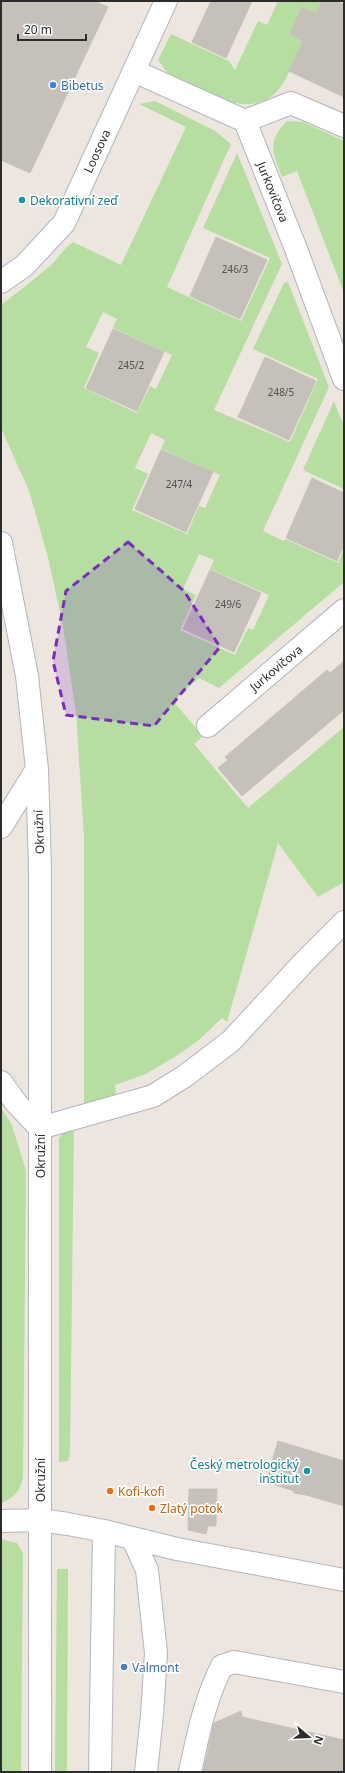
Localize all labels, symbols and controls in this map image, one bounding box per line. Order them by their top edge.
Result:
scale bar [18,16,86,42]
text: 20 m [24,21,52,38]
place label: Bibetus [61,77,104,94]
marker: Bibetus [48,80,58,90]
street label: Loosova [79,126,115,176]
street label: Jurkovičova [253,158,293,225]
place label: Dekorativní zeď [30,192,119,209]
marker: Dekorativní zeď [17,195,27,205]
house number: 246/3 [222,262,249,276]
house number: 245/2 [118,358,145,372]
house number: 248/5 [268,385,295,399]
house number: 247/4 [166,477,193,491]
house number: 249/6 [215,597,242,611]
street label: Jurkovičova [245,641,306,696]
street label: Okružní [30,809,48,854]
street label: Okružní [32,1133,49,1178]
place label: Český metrologický institut [190,1456,300,1487]
street label: Okružní [32,1457,49,1502]
marker: Český metrologický institut [302,1466,312,1476]
place label: Kofi-kofi [118,1483,165,1500]
marker: Kofi-kofi [105,1486,115,1496]
place label: Zlatý potok [160,1500,223,1517]
marker: Zlatý potok [147,1503,157,1513]
place label: Valmont [132,1659,180,1676]
marker: Valmont [119,1662,129,1672]
north arrow [289,1717,329,1757]
text: N [310,1734,327,1747]

